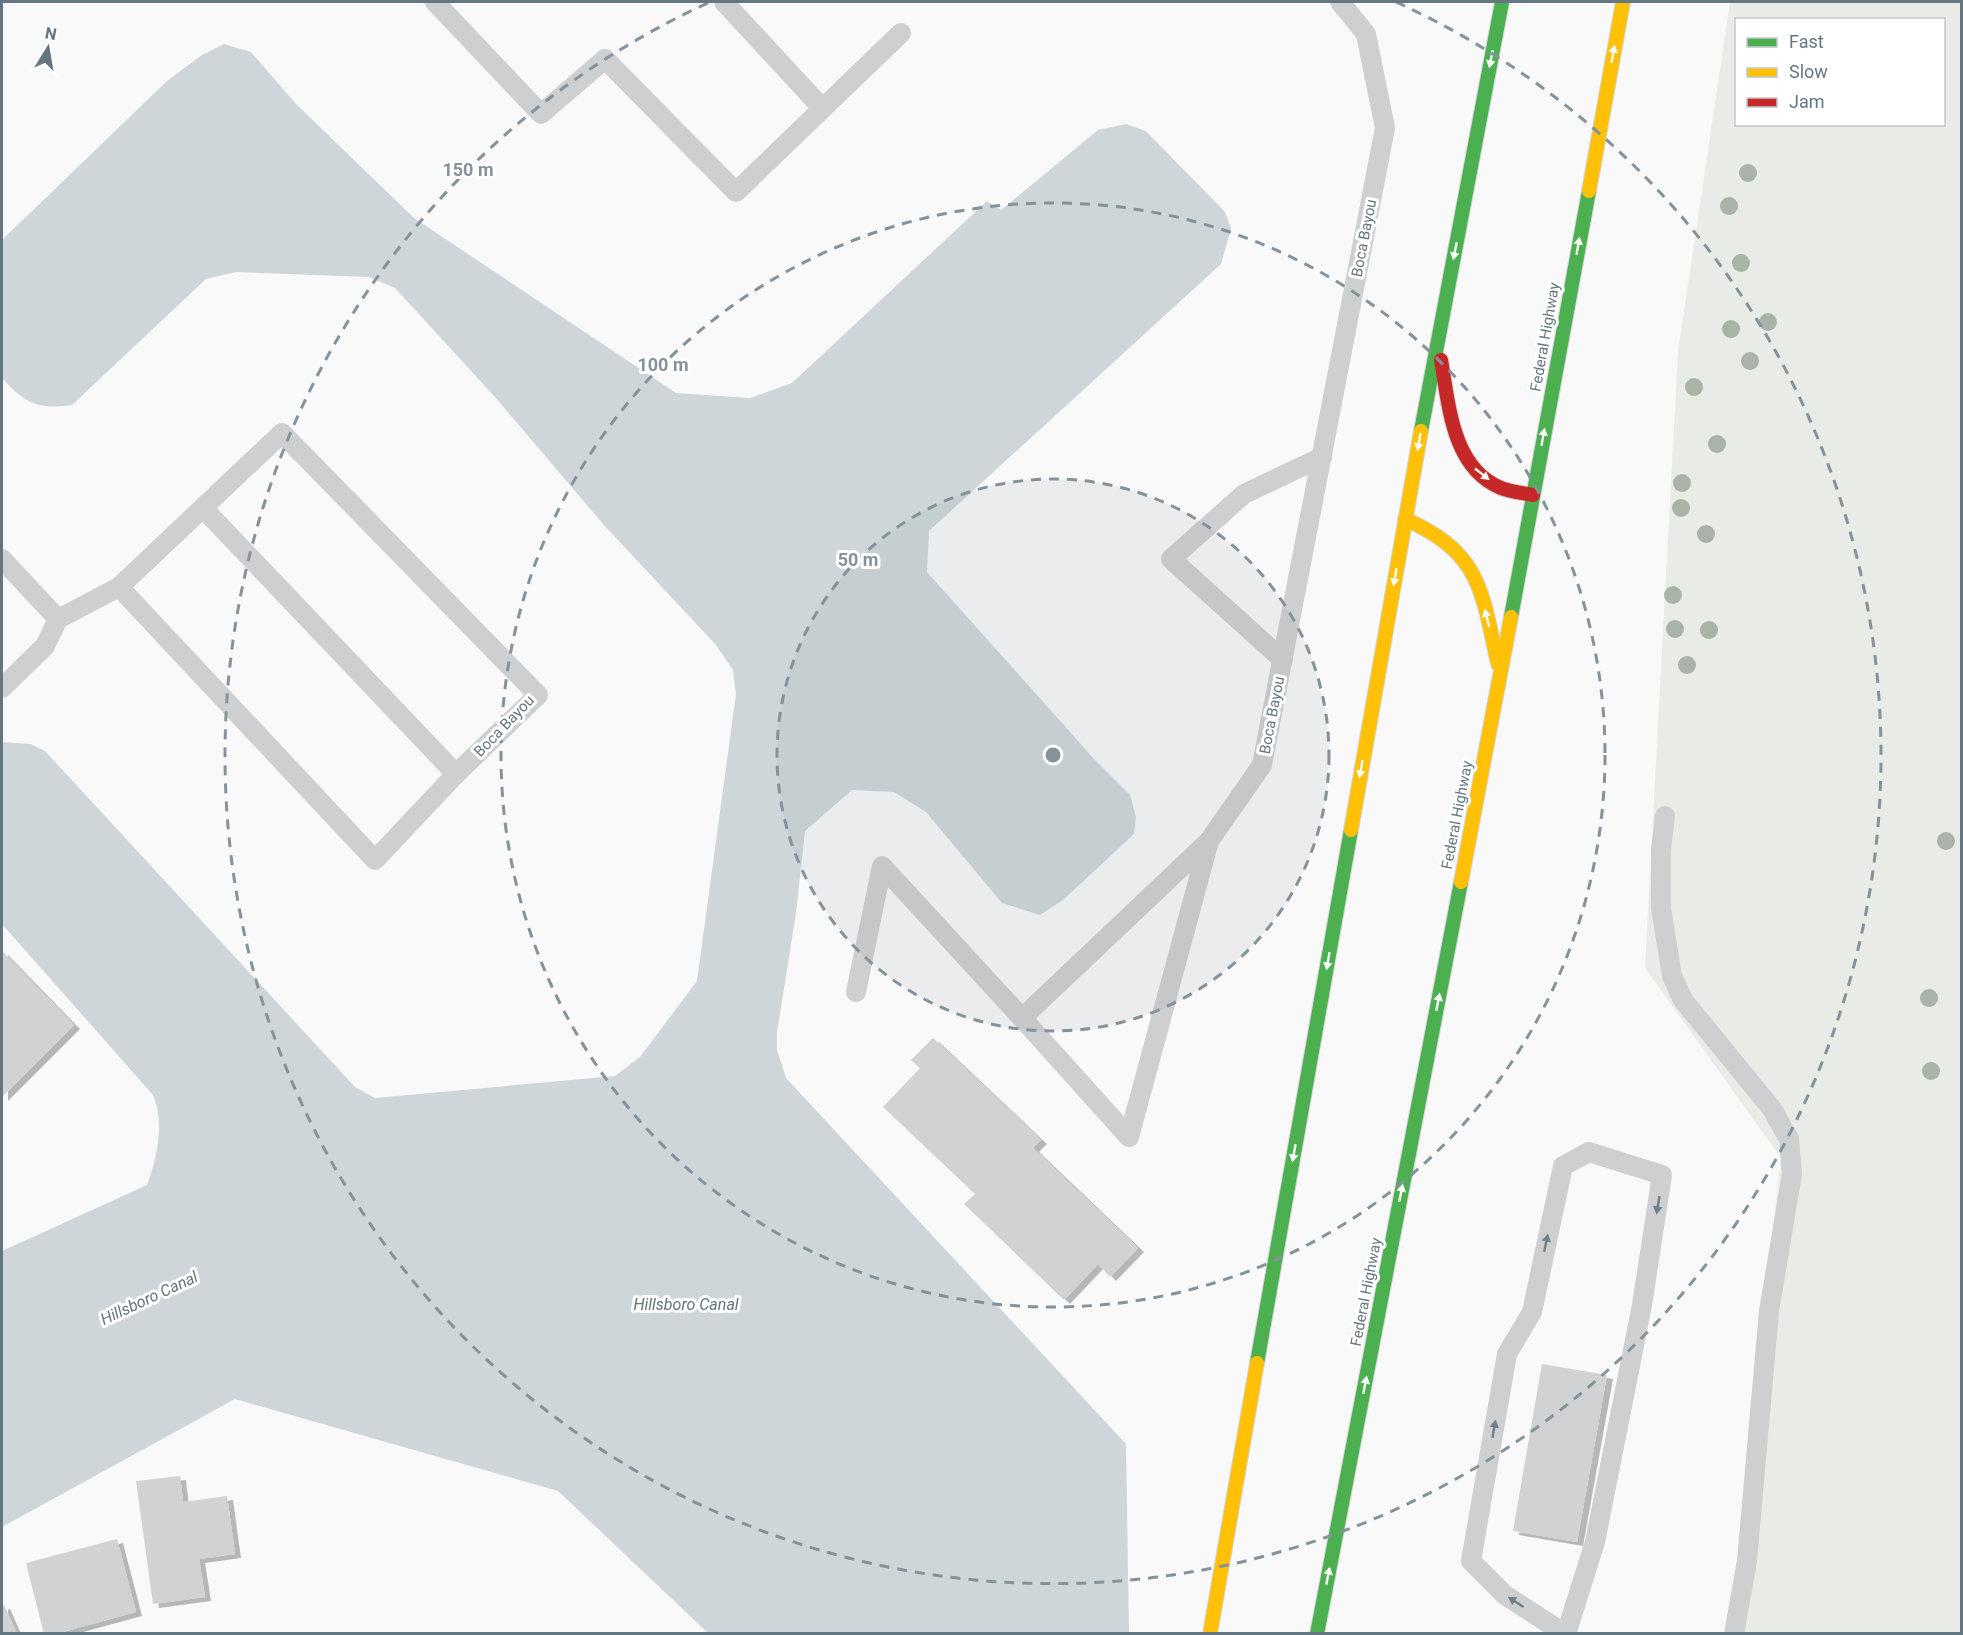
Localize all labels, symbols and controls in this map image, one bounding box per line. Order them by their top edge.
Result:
north arrow [18,18,78,78]
legend [1735,18,1945,126]
text: N [43,23,58,44]
text: Fast [1789,31,1824,52]
one-way arrow [1609,44,1618,63]
one-way arrow [1486,50,1495,69]
text: Slow [1789,61,1828,82]
text: Jam [1789,91,1825,112]
text: 150 m [442,159,494,180]
street label: Boca Bayou [1348,198,1380,278]
one-way arrow [1574,236,1583,255]
one-way arrow [1450,241,1459,260]
street label: Federal Highway [1527,281,1563,393]
text: 100 m [637,354,689,375]
one-way arrow [1539,428,1548,447]
one-way arrow [1414,433,1423,452]
one-way arrow [1474,468,1490,481]
text: 50 m [838,549,878,570]
one-way arrow [1390,568,1399,587]
one-way arrow [1482,609,1492,628]
street label: Boca Bayou [1256,675,1288,755]
street label: Boca Bayou [470,691,538,761]
centre of rings [1043,745,1063,765]
street label: Federal Highway [1438,759,1476,871]
one-way arrow [1357,760,1366,779]
one-way arrow [1323,952,1332,971]
one-way arrow [1434,992,1443,1011]
one-way arrow [1289,1144,1298,1163]
one-way arrow [1397,1183,1406,1202]
one-way arrow [1653,1196,1662,1215]
one-way arrow [1542,1234,1552,1253]
street label: Federal Highway [1347,1236,1385,1348]
water label: Hillsboro Canal [97,1267,201,1329]
water label: Hillsboro Canal [633,1295,739,1314]
one-way arrow [1361,1375,1370,1394]
one-way arrow [1490,1419,1499,1438]
one-way arrow [1324,1566,1333,1585]
one-way arrow [1508,1597,1524,1608]

